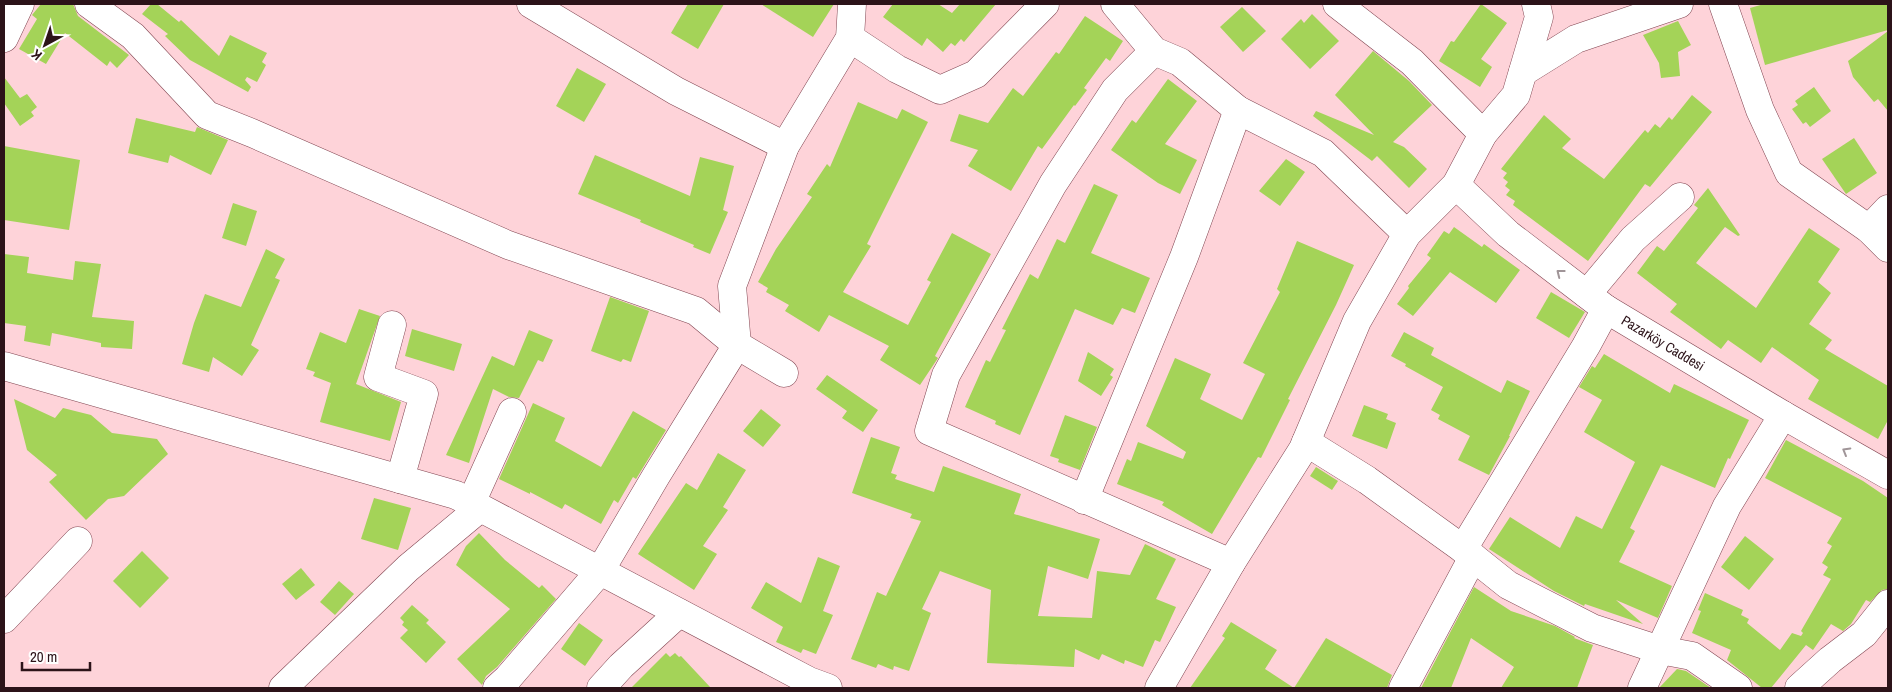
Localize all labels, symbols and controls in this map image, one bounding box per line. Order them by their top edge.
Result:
north arrow [20,20,70,70]
text: K [27,45,46,65]
one-way arrow [1556,270,1566,279]
street label: Pazarköy Caddesi [1618,311,1708,375]
one-way arrow [1842,447,1851,457]
scale bar [22,640,90,672]
text: 20 m [30,646,57,667]

